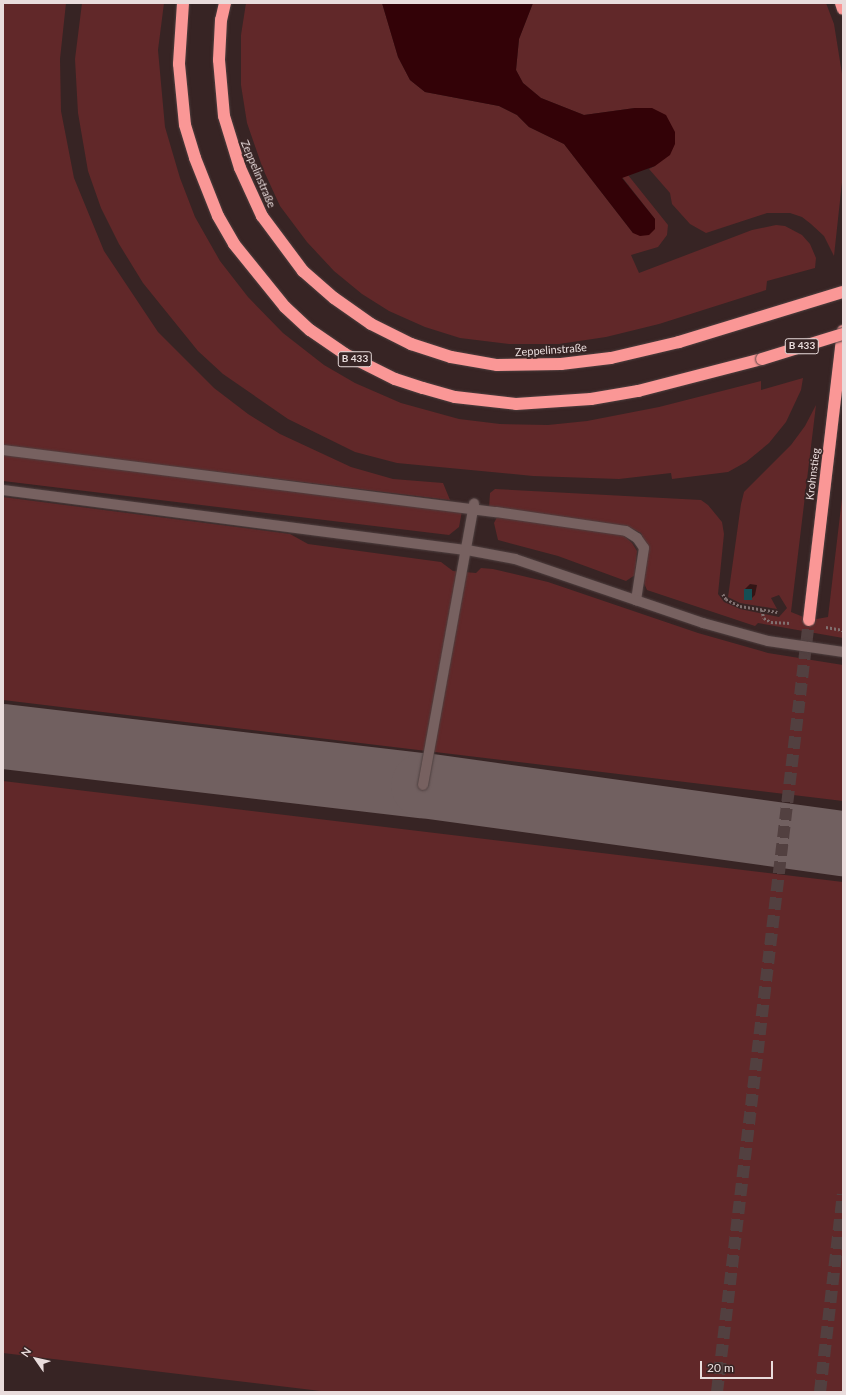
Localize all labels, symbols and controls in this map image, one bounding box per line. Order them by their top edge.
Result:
street label: Zeppelinstraße [238,138,278,210]
road number: B 433 [784,338,820,354]
street label: Zeppelinstraße [515,341,587,359]
road number: B 433 [337,351,373,367]
street label: Krohnstieg [803,447,823,501]
north arrow [16,1339,56,1379]
text: N [18,1345,33,1359]
scale bar [702,1353,775,1379]
text: 20 m [707,1360,734,1375]

